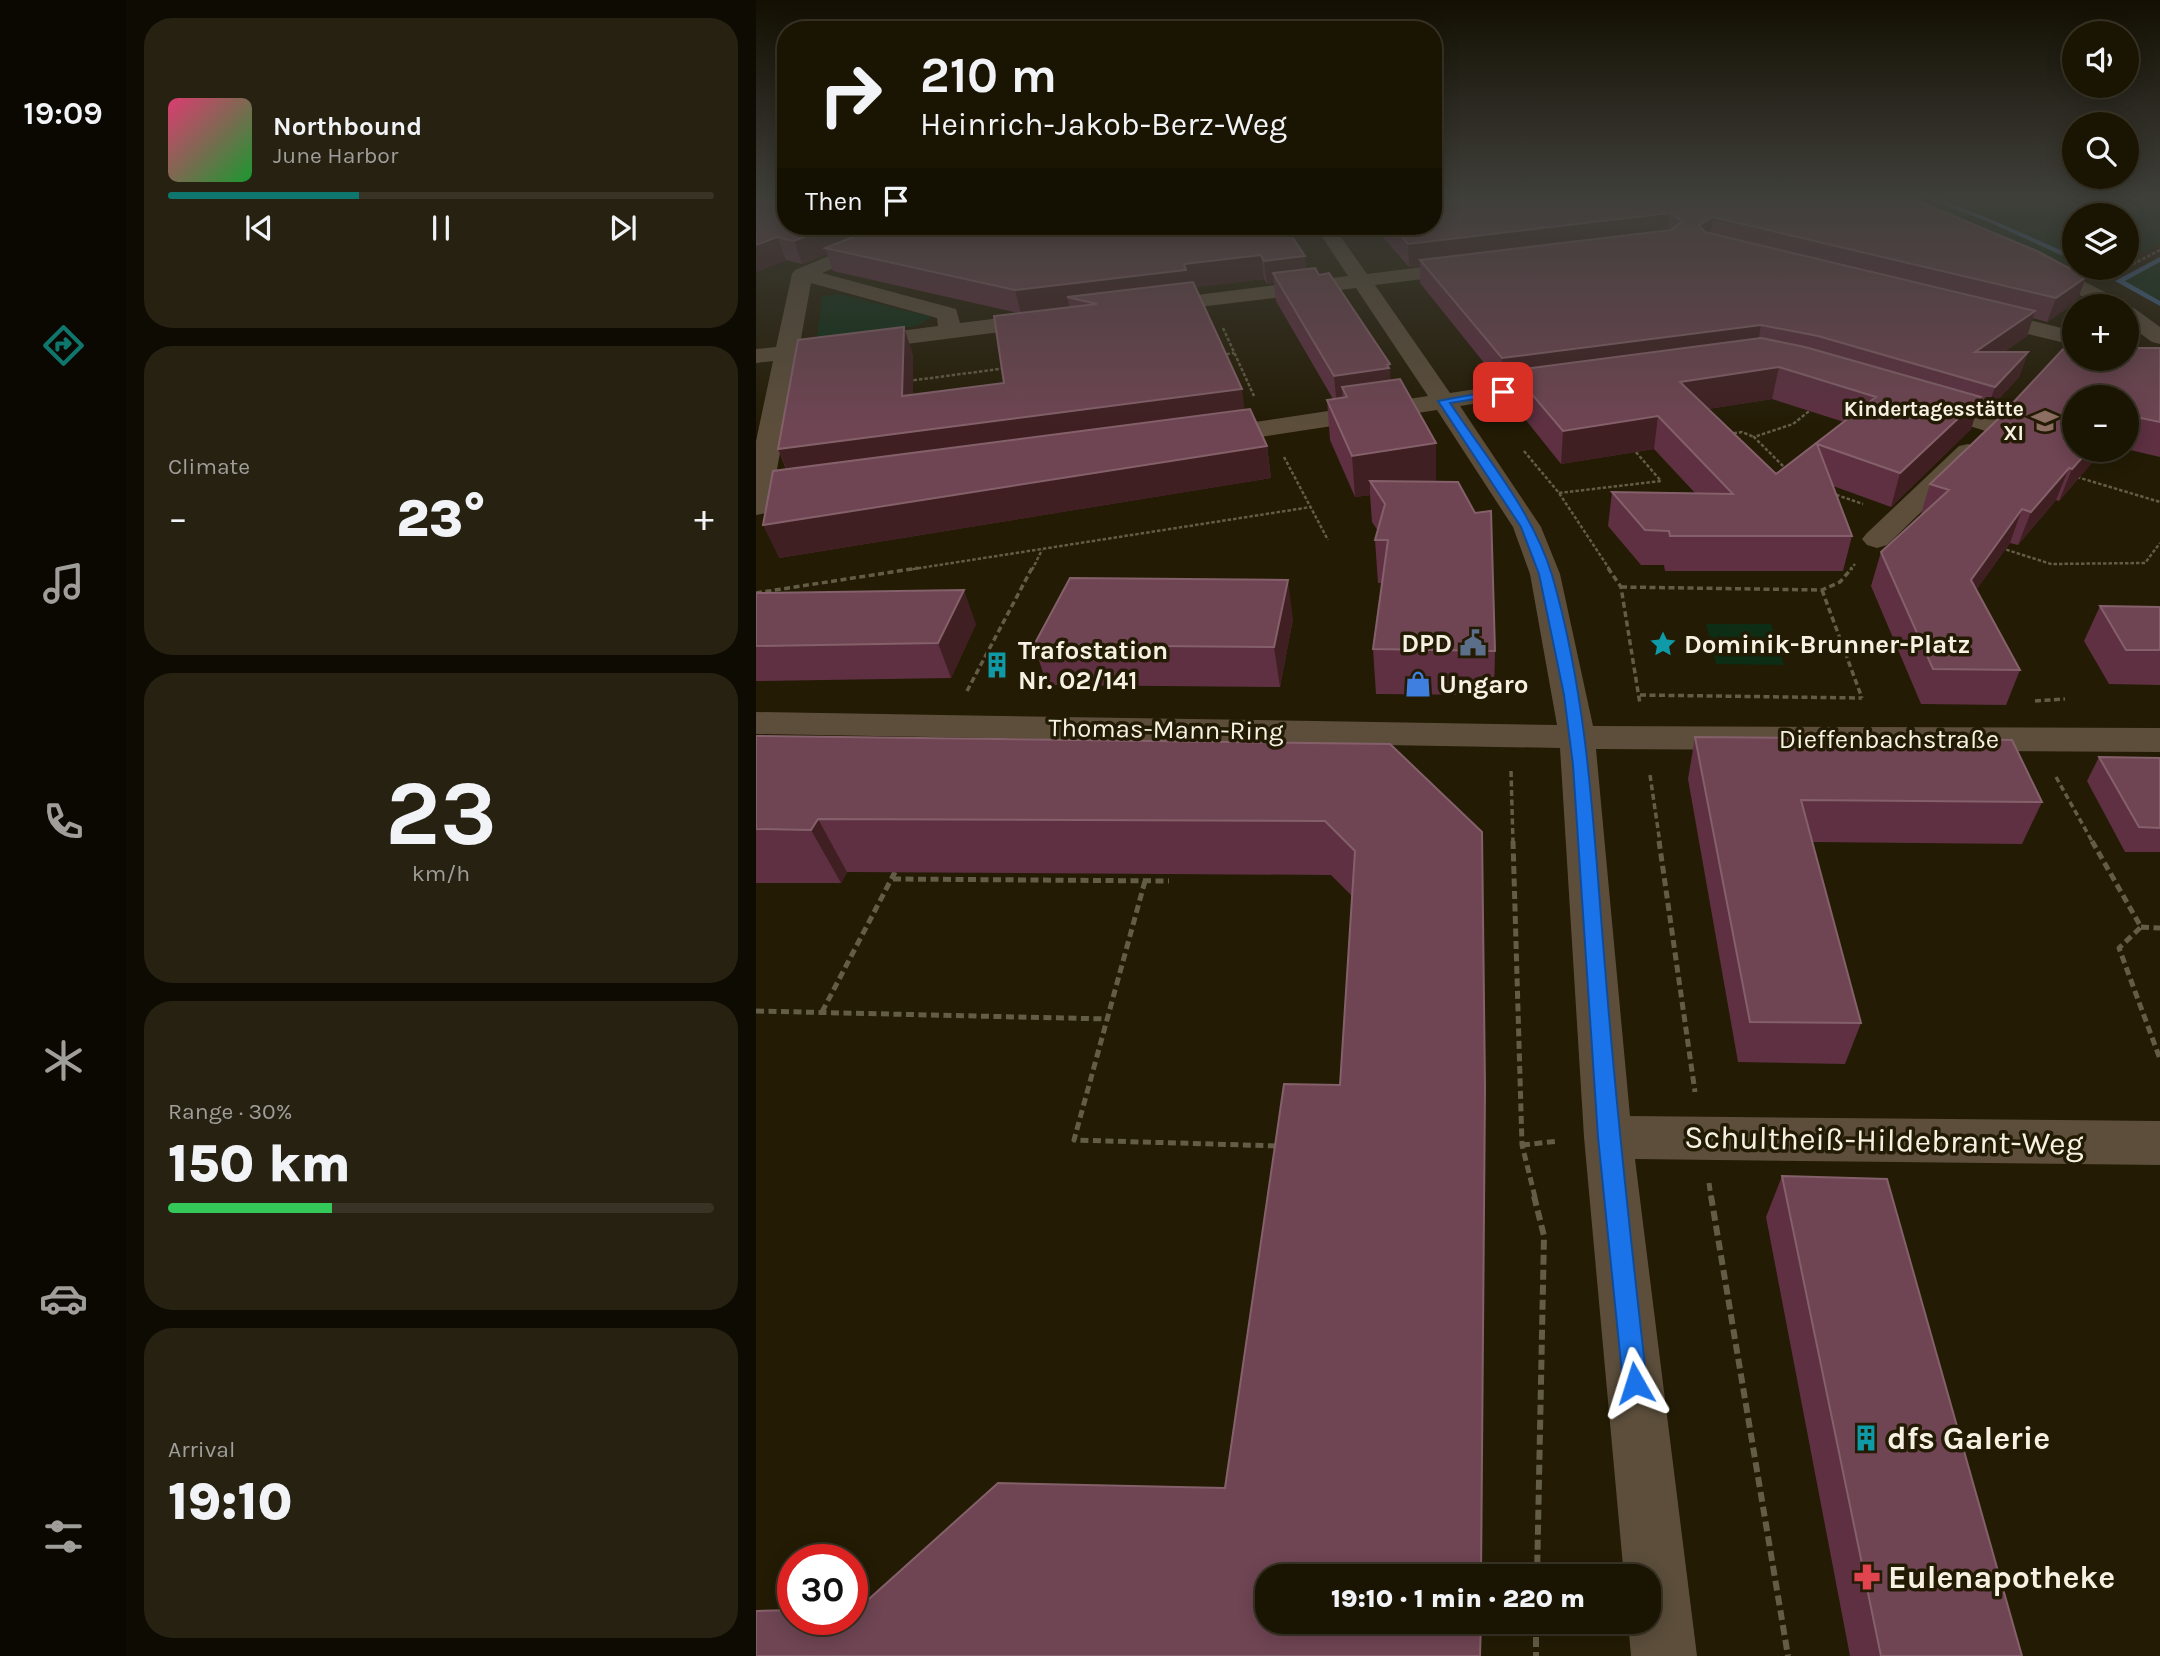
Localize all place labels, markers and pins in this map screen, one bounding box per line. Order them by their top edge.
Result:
pin [1473,362,1533,422]
place label: Kindertagesstätte XI [1844,397,2024,445]
school or university icon: Kindertagesstätte XI [2030,406,2060,436]
place label: DPD [1401,628,1452,659]
public building icon: DPD [1458,628,1488,658]
place icon: Dominik-Brunner-Platz [1648,629,1678,659]
place label: Dominik-Brunner-Platz [1684,629,1970,660]
place label: Trafostation Nr. 02/141 [1018,635,1168,696]
building icon: Trafostation Nr. 02/141 [982,650,1012,680]
shop icon: Ungaro [1403,669,1433,699]
place label: Ungaro [1439,669,1528,700]
place label: dfs Galerie [1887,1420,2050,1457]
building icon: dfs Galerie [1851,1423,1881,1453]
place label: Eulenapotheke [1888,1559,2115,1596]
pharmacy icon: Eulenapotheke [1852,1562,1882,1592]

